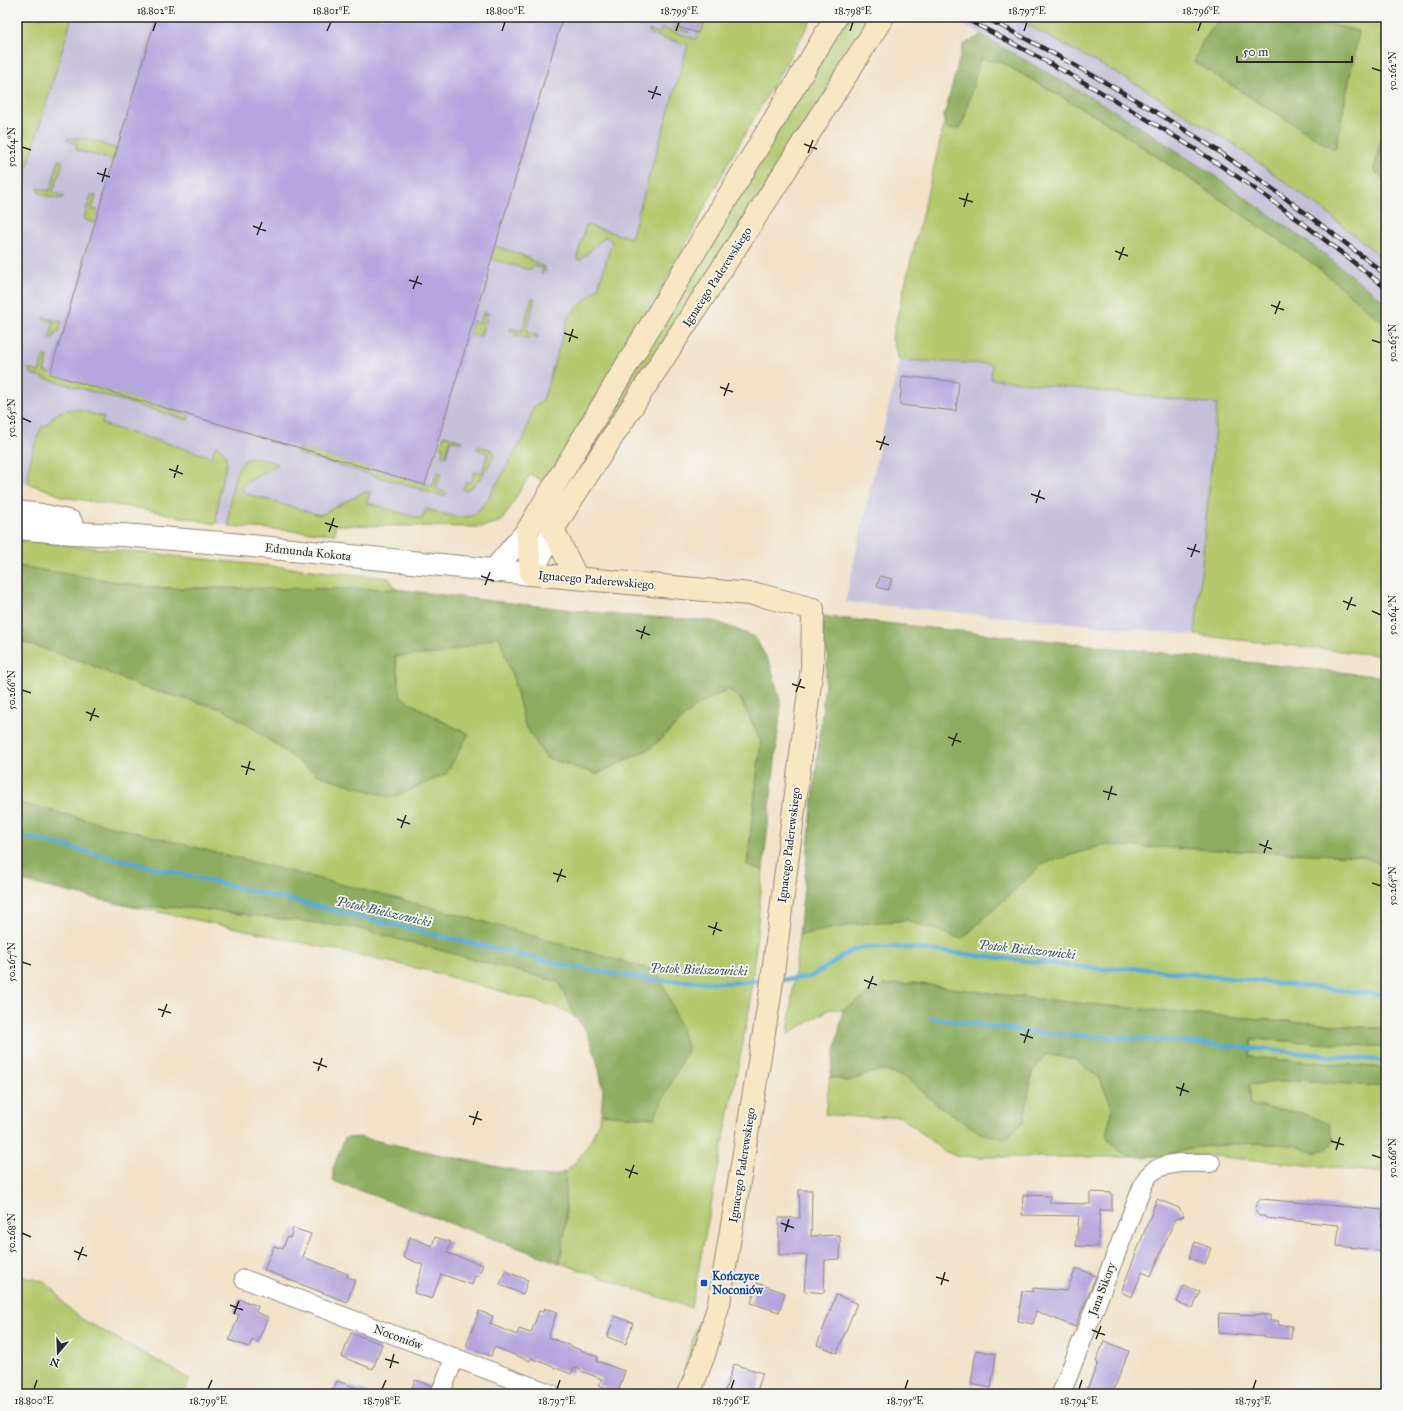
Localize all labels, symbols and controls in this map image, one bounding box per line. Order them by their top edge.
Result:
text: 18.802°E [137,5,175,17]
text: 18.801°E [312,5,350,17]
text: 18.800°E [485,5,525,17]
text: 18.799°E [660,5,698,17]
text: 18.798°E [834,5,872,17]
text: 18.797°E [1008,5,1046,17]
text: 18.796°E [1182,5,1220,17]
scale bar [1237,38,1352,64]
text: 50 m [1243,45,1268,59]
text: 50.262°N [1387,51,1399,91]
text: 50.264°N [6,126,18,167]
street label: Ignacego Paderewskiego [679,224,755,330]
text: 50.263°N [1387,323,1399,362]
text: 50.265°N [6,398,18,438]
street label: Edmunda Kokota [264,541,353,564]
street label: Ignacego Paderewskiego [537,568,655,593]
text: 50.264°N [1387,594,1399,635]
text: 50.266°N [6,670,18,710]
street label: Ignacego Paderewskiego [775,786,804,904]
text: 50.265°N [1387,866,1399,906]
water label: Potok Bielszowicki [334,893,433,931]
water label: Potok Bielszowicki [978,937,1076,963]
text: 50.267°N [6,941,18,982]
water label: Potok Bielszowicki [650,960,748,980]
street label: Ignacego Paderewskiego [726,1106,759,1224]
text: 50.266°N [1387,1138,1399,1178]
text: 50.268°N [6,1212,18,1253]
street label: Jana Sikory [1085,1260,1120,1320]
place label: Kończyce Noconiów [712,1269,764,1297]
marker: Kończyce Noconiów [699,1278,709,1288]
street label: Noconiów [372,1322,424,1352]
north arrow [38,1333,78,1373]
text: N [48,1354,61,1370]
text: 18.800°E [14,1395,54,1407]
text: 18.799°E [189,1395,227,1407]
text: 18.798°E [363,1395,401,1407]
text: 18.797°E [538,1395,576,1407]
text: 18.796°E [712,1395,750,1407]
text: 18.795°E [887,1395,923,1407]
text: 18.794°E [1060,1395,1098,1407]
text: 18.793°E [1235,1395,1271,1407]

